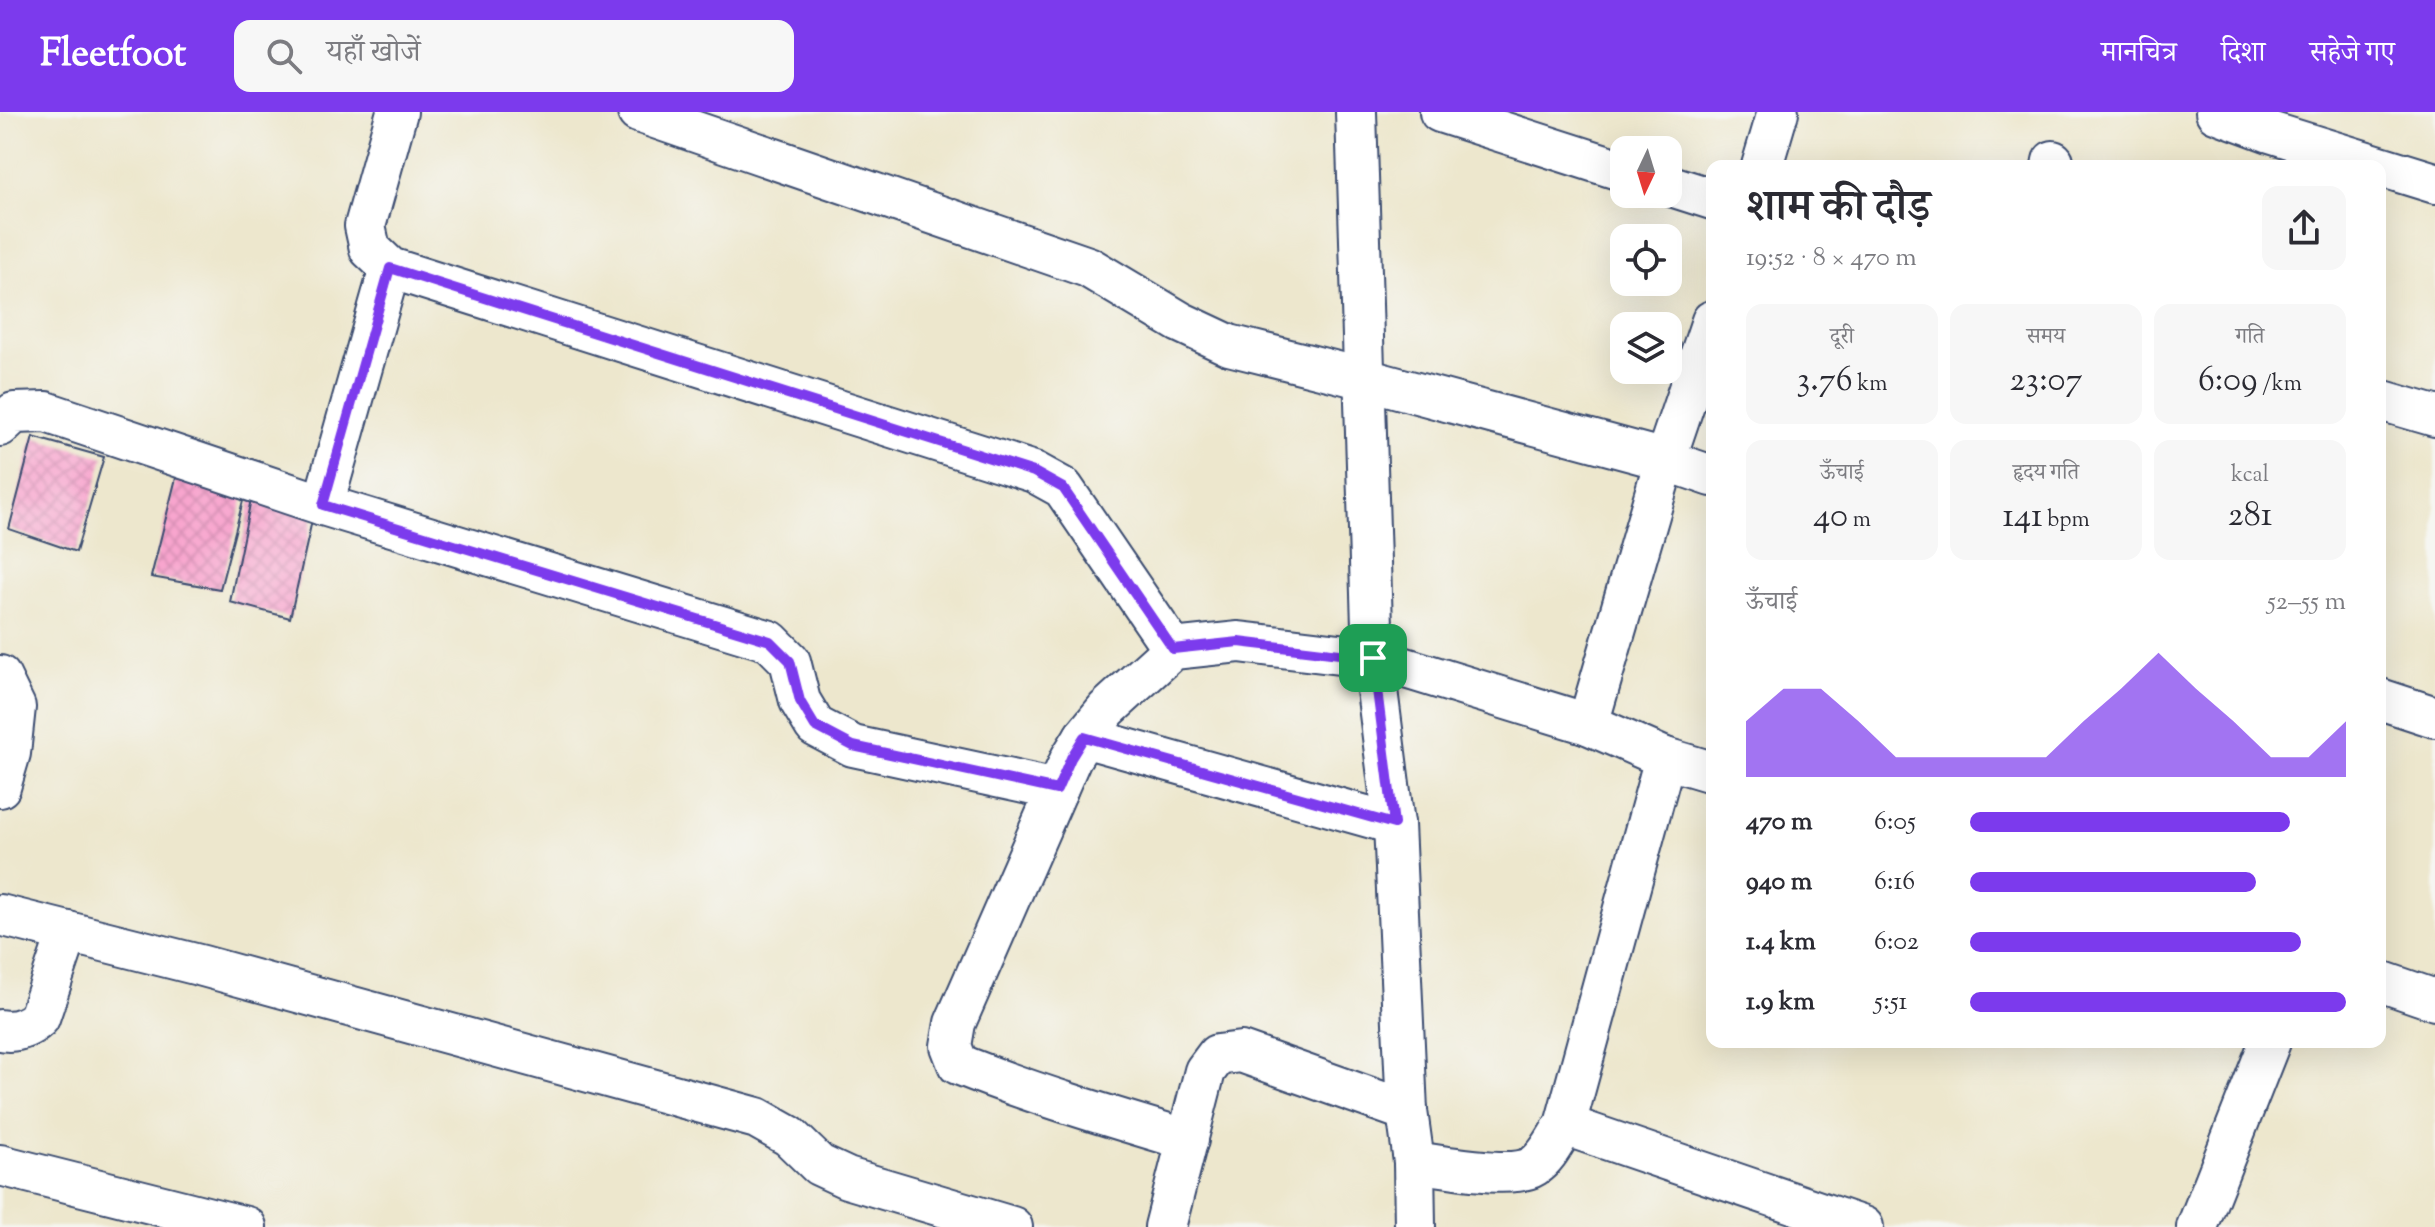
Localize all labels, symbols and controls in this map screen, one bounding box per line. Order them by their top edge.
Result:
search box [234,20,794,92]
text: Fleetfoot [40,29,186,83]
text: यहाँ खोजें [326,32,420,75]
icon: search [262,34,306,78]
text: मानचित्र [2101,34,2177,74]
text: दिशा [2221,34,2265,74]
text: सहेजे गए [2309,34,2395,74]
north arrow [1610,136,1682,208]
map controls [1610,136,1682,384]
text: शाम की दौड़ [1746,178,1930,241]
button: share [2262,186,2346,270]
button: locate [1610,224,1682,296]
text: 19:52 · 8 × 470 m [1746,240,1917,277]
button: layers [1610,312,1682,384]
text: दूरी [1830,322,1854,354]
text: समय [2027,322,2065,354]
text: गति [2236,322,2264,354]
text: 3.76 [1796,357,1853,406]
text: 23:07 [2009,357,2083,406]
text: 6:09 [2198,357,2258,406]
text: km [1853,369,1888,401]
text: /km [2258,369,2302,401]
text: ऊँचाई [1820,458,1864,490]
text: हृदय गति [2013,458,2079,490]
text: kcal [2231,460,2269,492]
text: 281 [2228,492,2272,541]
text: 40 [1813,493,1848,542]
text: 141 [2002,493,2043,542]
text: m [1848,505,1871,537]
text: bpm [2043,505,2090,537]
text: ऊँचाई [1746,584,1797,621]
text: 52–55 m [2267,584,2346,621]
pin [1339,624,1407,692]
icon: arrive [1351,636,1395,680]
text: 470 m [1746,804,1812,841]
text: 6:05 [1874,804,1916,841]
text: 940 m [1746,864,1812,901]
text: 6:16 [1874,864,1915,901]
text: 1.4 km [1746,924,1816,961]
text: 6:02 [1874,924,1919,961]
text: 1.9 km [1746,984,1815,1021]
text: 5:51 [1874,984,1907,1021]

